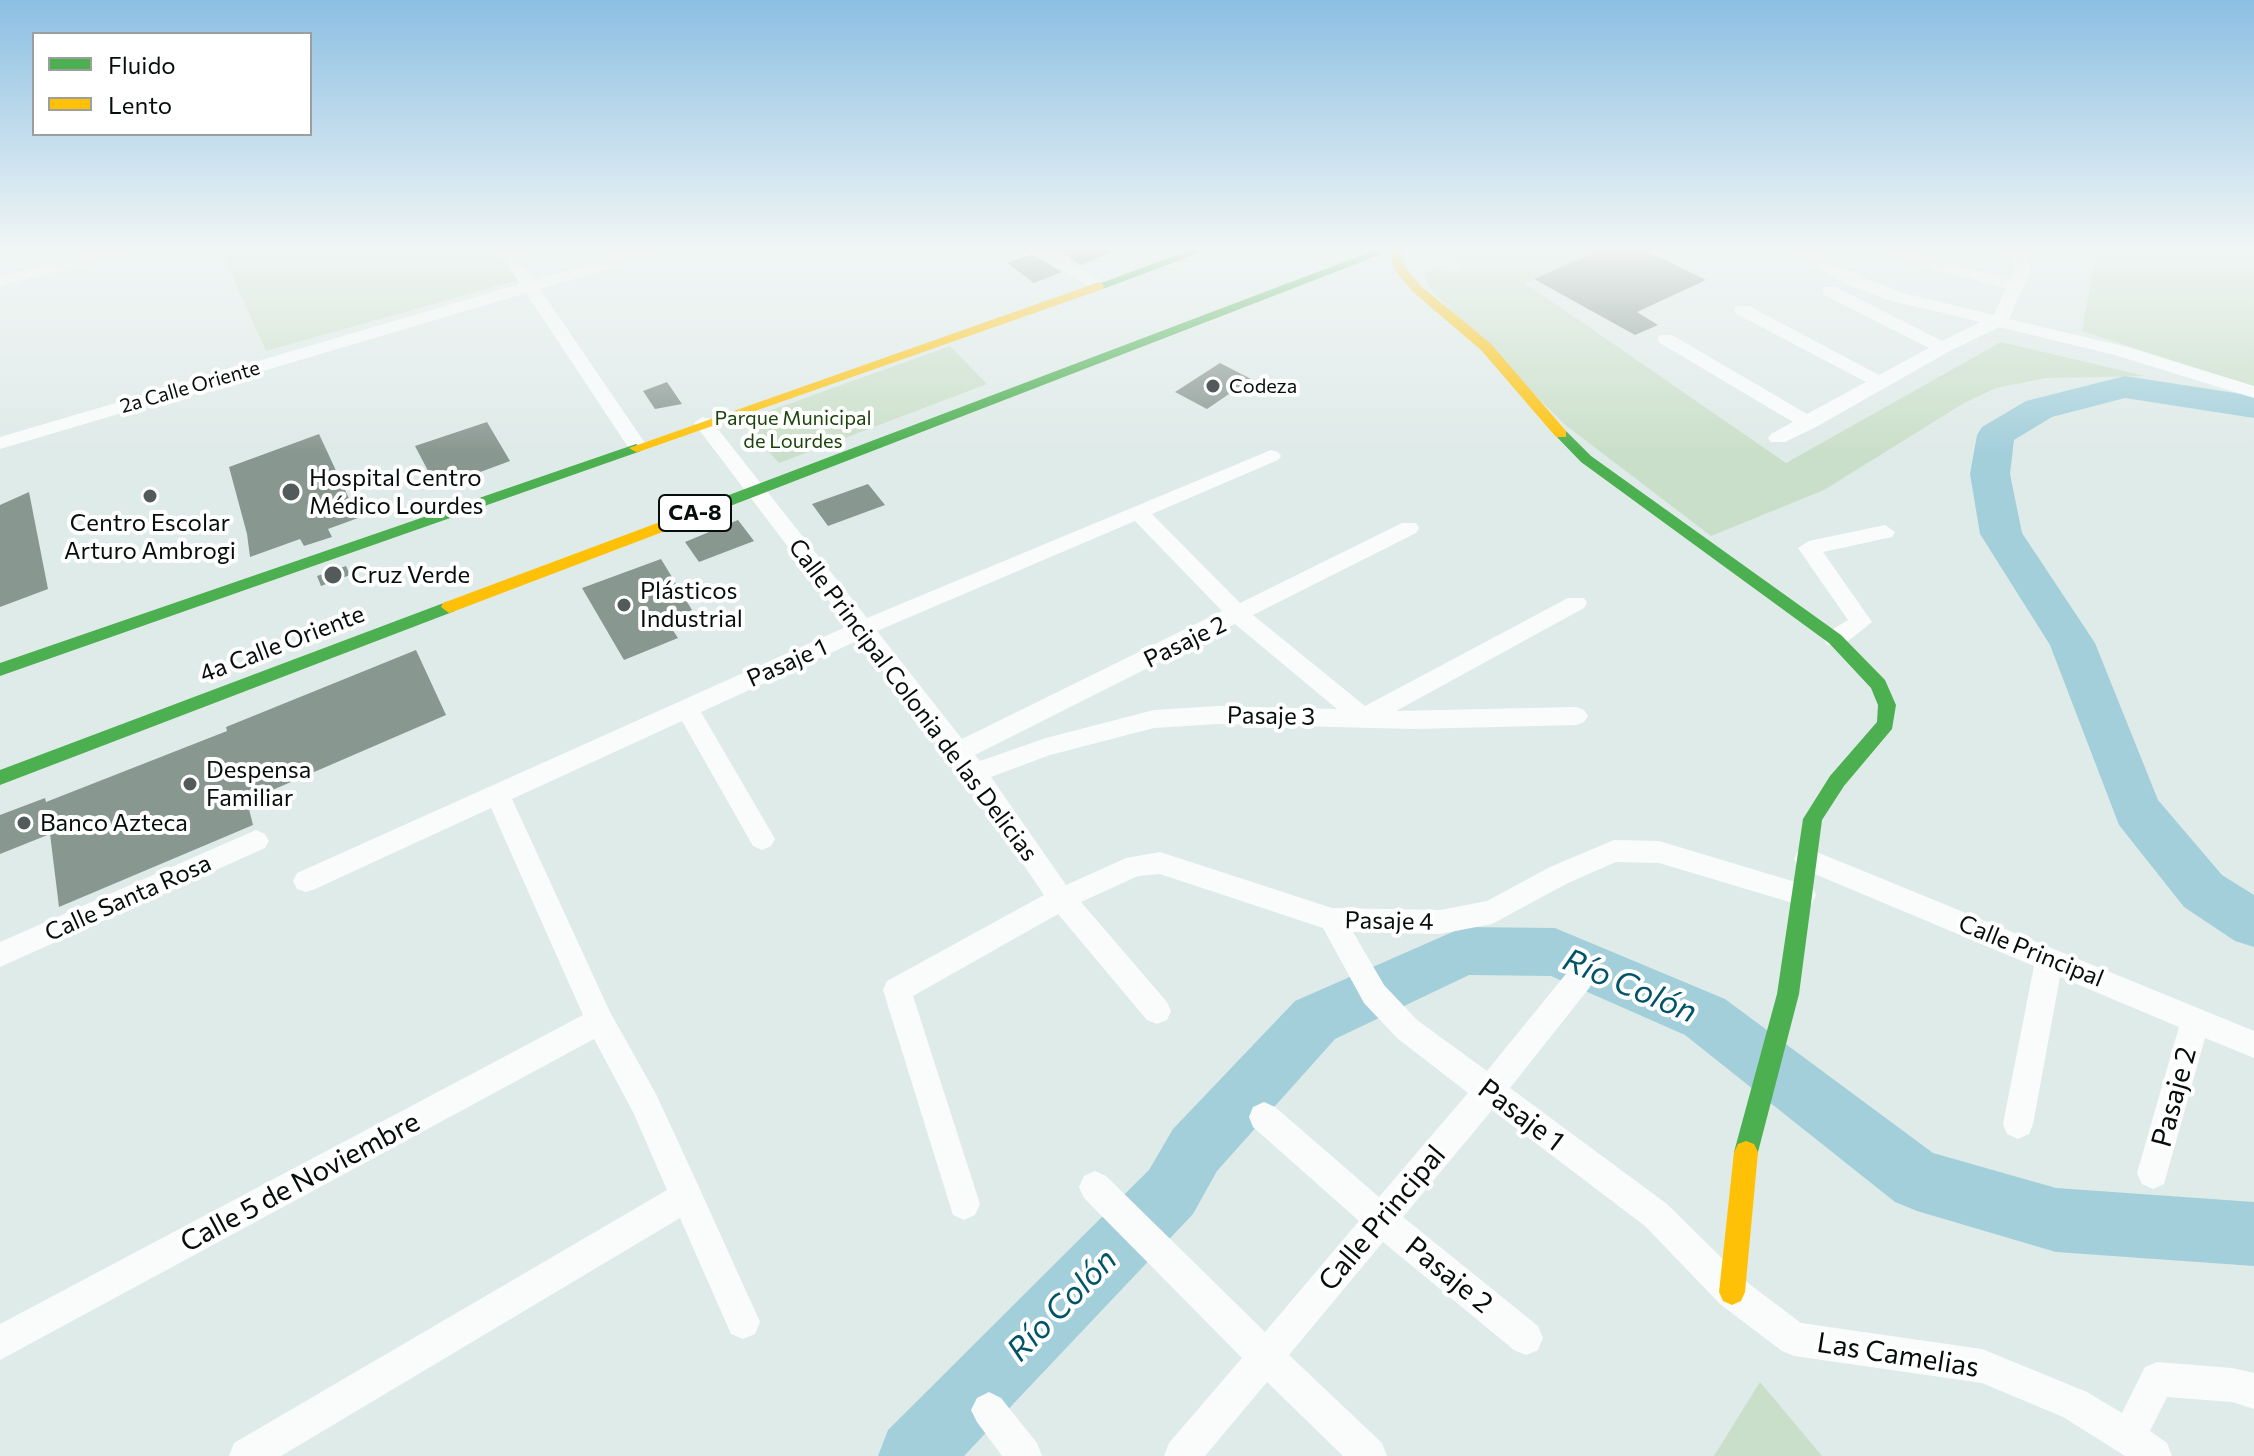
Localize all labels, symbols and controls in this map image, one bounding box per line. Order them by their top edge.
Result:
legend [32,32,312,136]
text: Fluido [108,50,176,79]
text: Lento [108,90,172,119]
street label: 2a Calle Oriente [117,356,263,418]
place label: Codeza [1229,374,1297,398]
marker: Codeza [1204,377,1222,395]
park label: Parque Municipal de Lourdes [714,406,872,453]
place label: Hospital Centro Médico Lourdes [309,464,484,520]
marker: Hospital Centro Médico Lourdes [280,481,302,503]
marker: Centro Escolar Arturo Ambrogi [141,487,159,505]
road number: CA-8 [659,495,731,531]
place label: Centro Escolar Arturo Ambrogi [64,509,236,565]
street label: Calle Principal Colonia de las Delicias [782,533,1044,867]
place label: Cruz Verde [351,561,470,589]
marker: Cruz Verde [322,564,344,586]
place label: Plásticos Industrial [640,577,743,633]
marker: Plásticos Industrial [615,596,633,614]
street label: 4a Calle Oriente [196,599,368,689]
street label: Pasaje 2 [1139,610,1231,674]
street label: Pasaje 1 [742,633,832,693]
street label: Pasaje 3 [1227,701,1315,731]
place label: Despensa Familiar [206,756,311,812]
marker: Despensa Familiar [181,775,199,793]
place label: Banco Azteca [40,809,188,837]
marker: Banco Azteca [15,814,33,832]
street label: Calle Santa Rosa [41,849,215,947]
street label: Pasaje 4 [1344,906,1434,936]
street label: Calle Principal [1954,909,2108,993]
water label: Río Colón [1557,941,1703,1031]
street label: Pasaje 2 [2145,1043,2203,1151]
street label: Pasaje 1 [1471,1072,1571,1158]
street label: Calle 5 de Noviembre [175,1105,425,1259]
street label: Calle Principal [1311,1138,1453,1298]
street label: Pasaje 2 [1399,1230,1499,1320]
water label: Río Colón [999,1241,1125,1369]
street label: Las Camelias [1815,1326,1981,1384]

